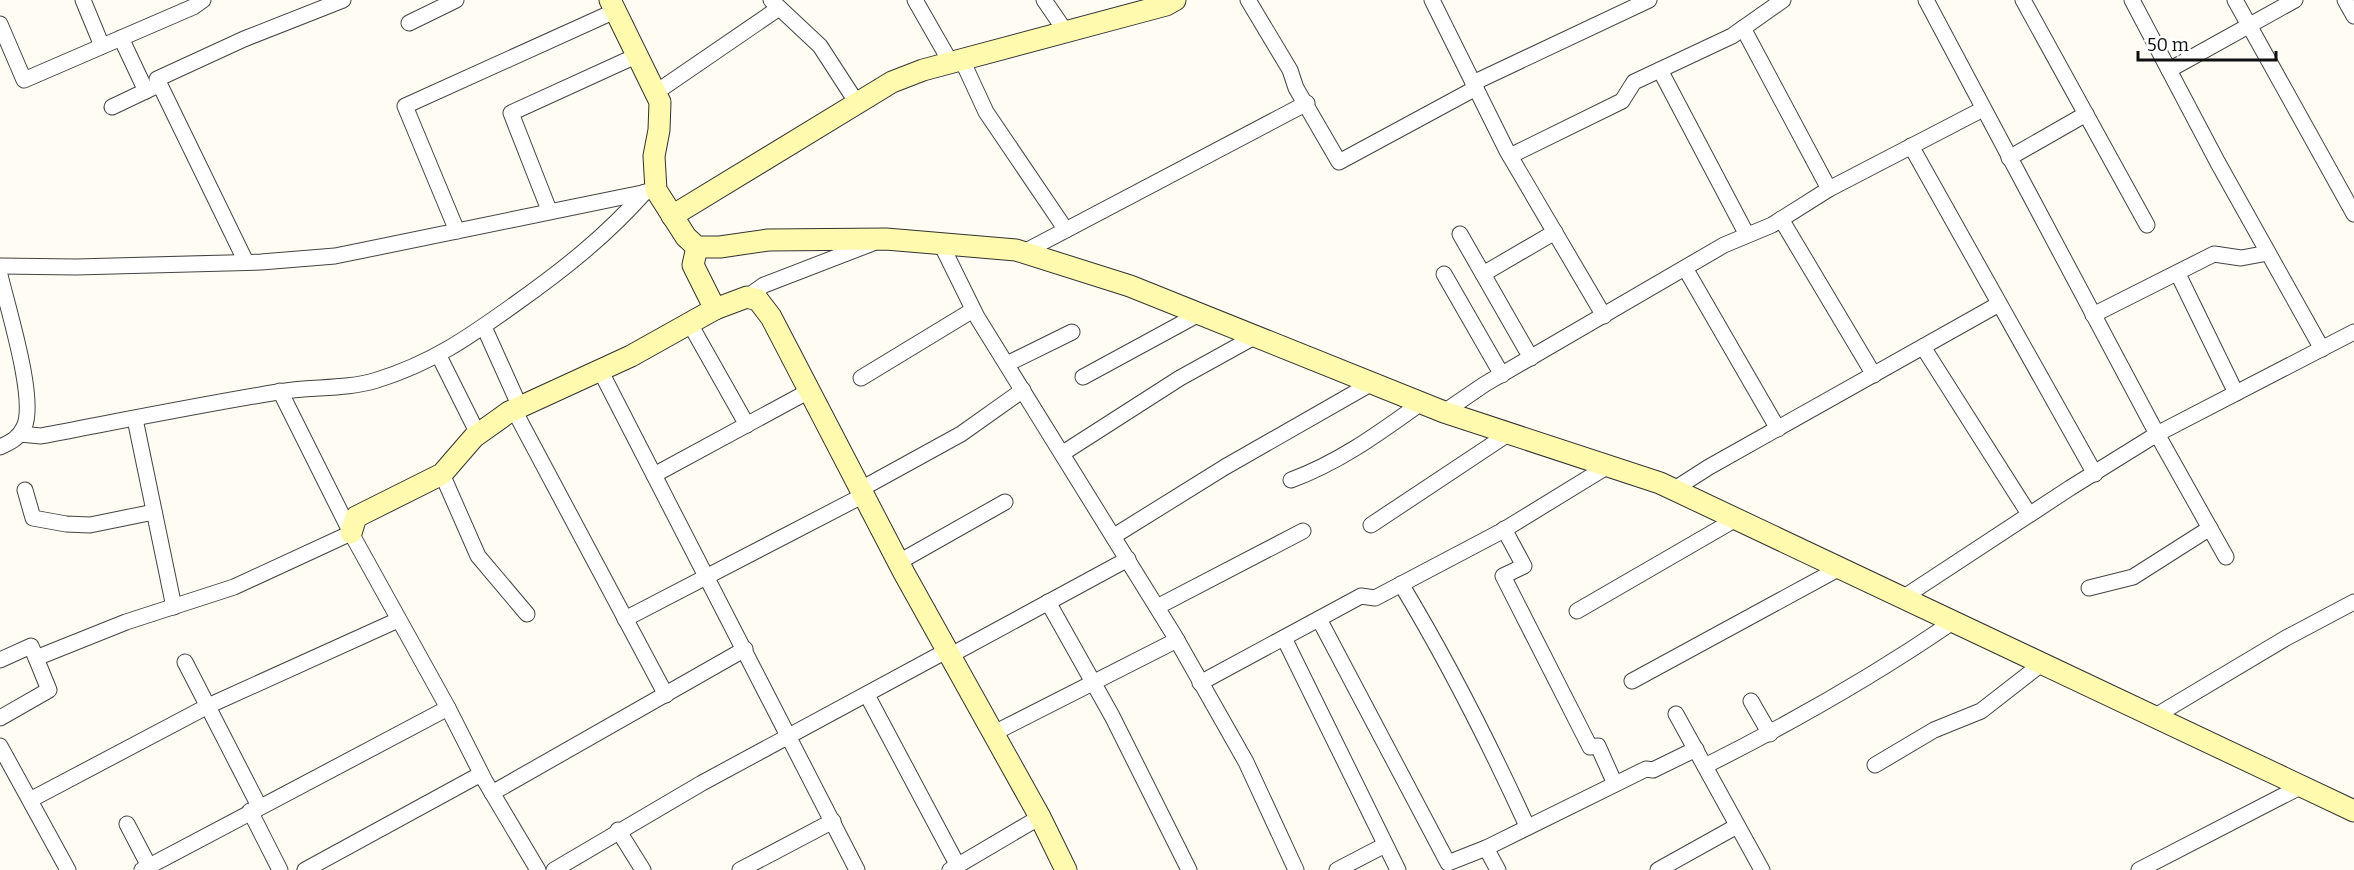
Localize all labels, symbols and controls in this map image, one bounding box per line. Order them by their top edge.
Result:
scale bar [2138,24,2276,62]
text: 50 m [2147,34,2189,56]

